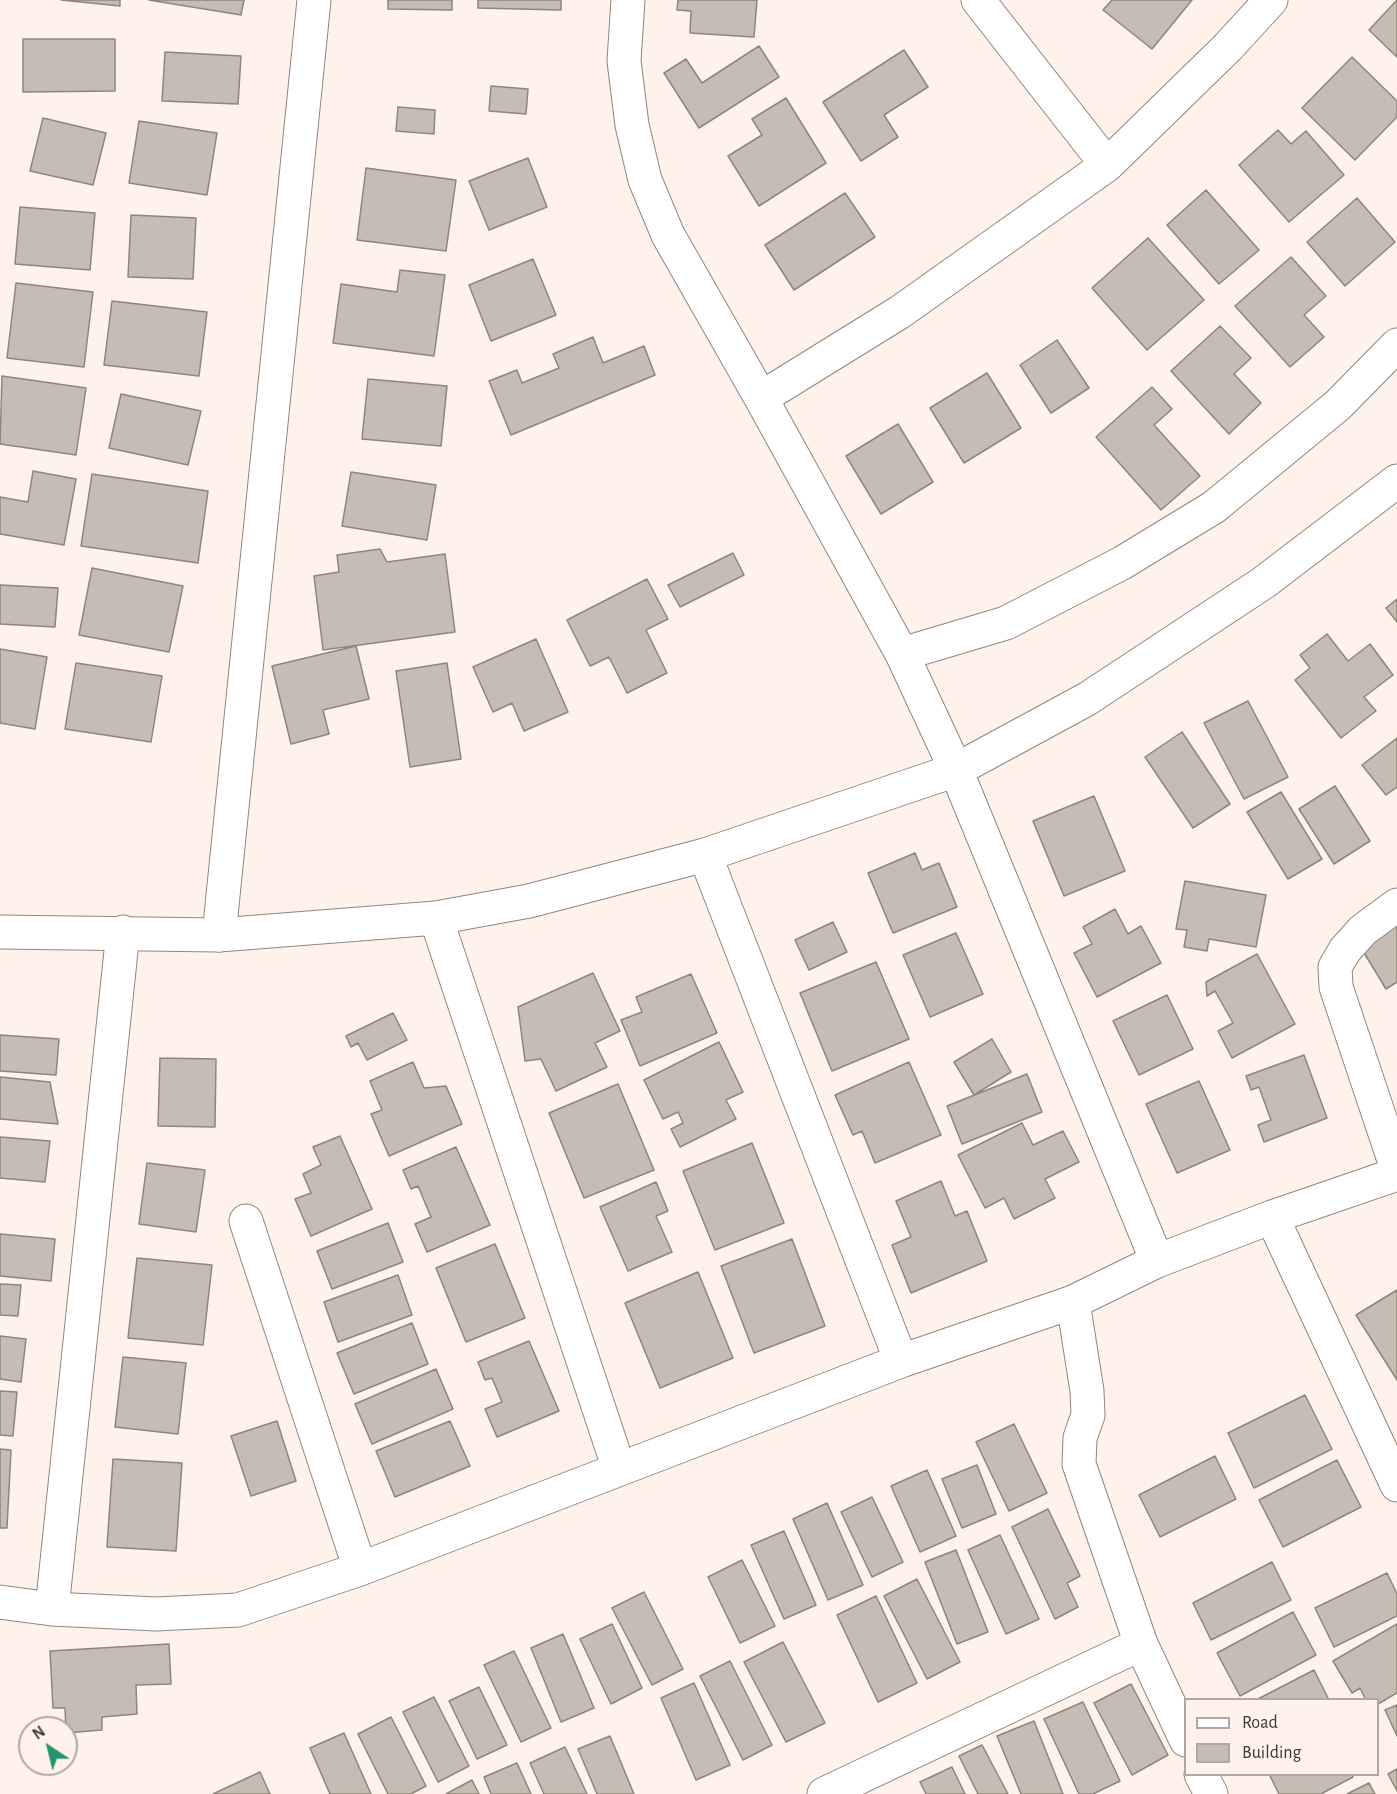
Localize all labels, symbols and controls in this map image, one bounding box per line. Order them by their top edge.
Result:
legend [1184,1698,1379,1776]
text: Road [1242,1714,1278,1732]
north arrow [18,1716,78,1776]
text: N [30,1723,48,1743]
text: Building [1242,1744,1301,1762]

